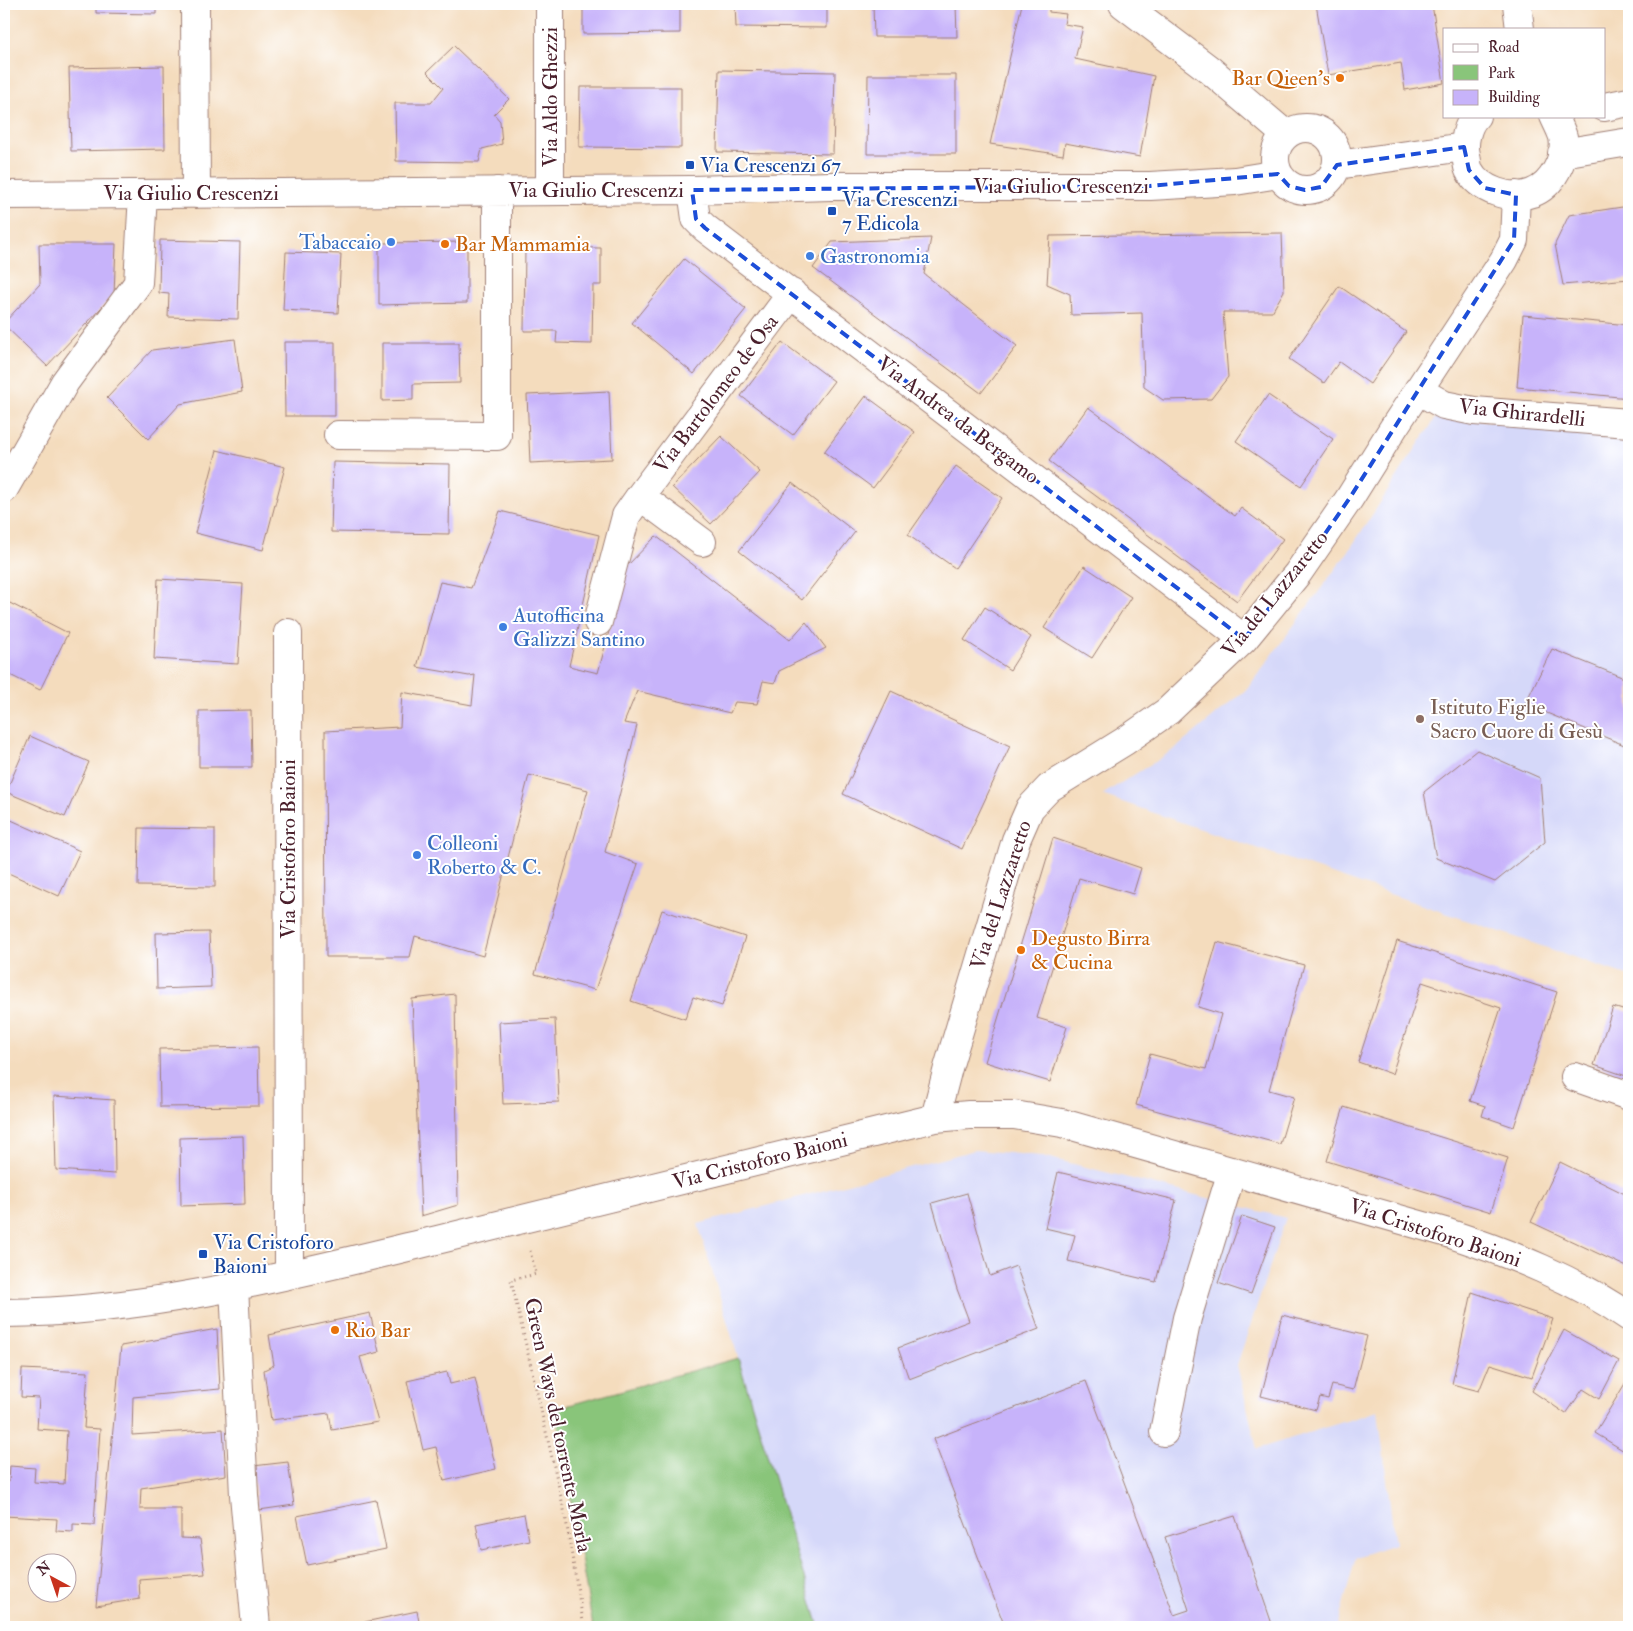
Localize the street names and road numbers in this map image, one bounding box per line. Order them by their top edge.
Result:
street label: Via Aldo Ghezzi [537,26,564,167]
street label: Via Giulio Crescenzi [973,173,1149,200]
street label: Via Giulio Crescenzi [508,177,684,204]
street label: Via Giulio Crescenzi [103,180,279,207]
street label: Via Bartolomeo de Osa [648,309,785,479]
street label: Via Andrea da Bergamo [871,350,1045,490]
street label: Via Ghirardelli [1457,393,1587,433]
street label: Via del Lazzaretto [1216,525,1334,663]
street label: Via Cristoforo Baioni [275,759,302,939]
street label: Via del Lazzaretto [964,817,1038,973]
street label: Via Cristoforo Baioni [670,1126,851,1196]
street label: Via Cristoforo Baioni [1345,1192,1525,1274]
street label: Green Ways del torrente Morla [518,1295,598,1555]

